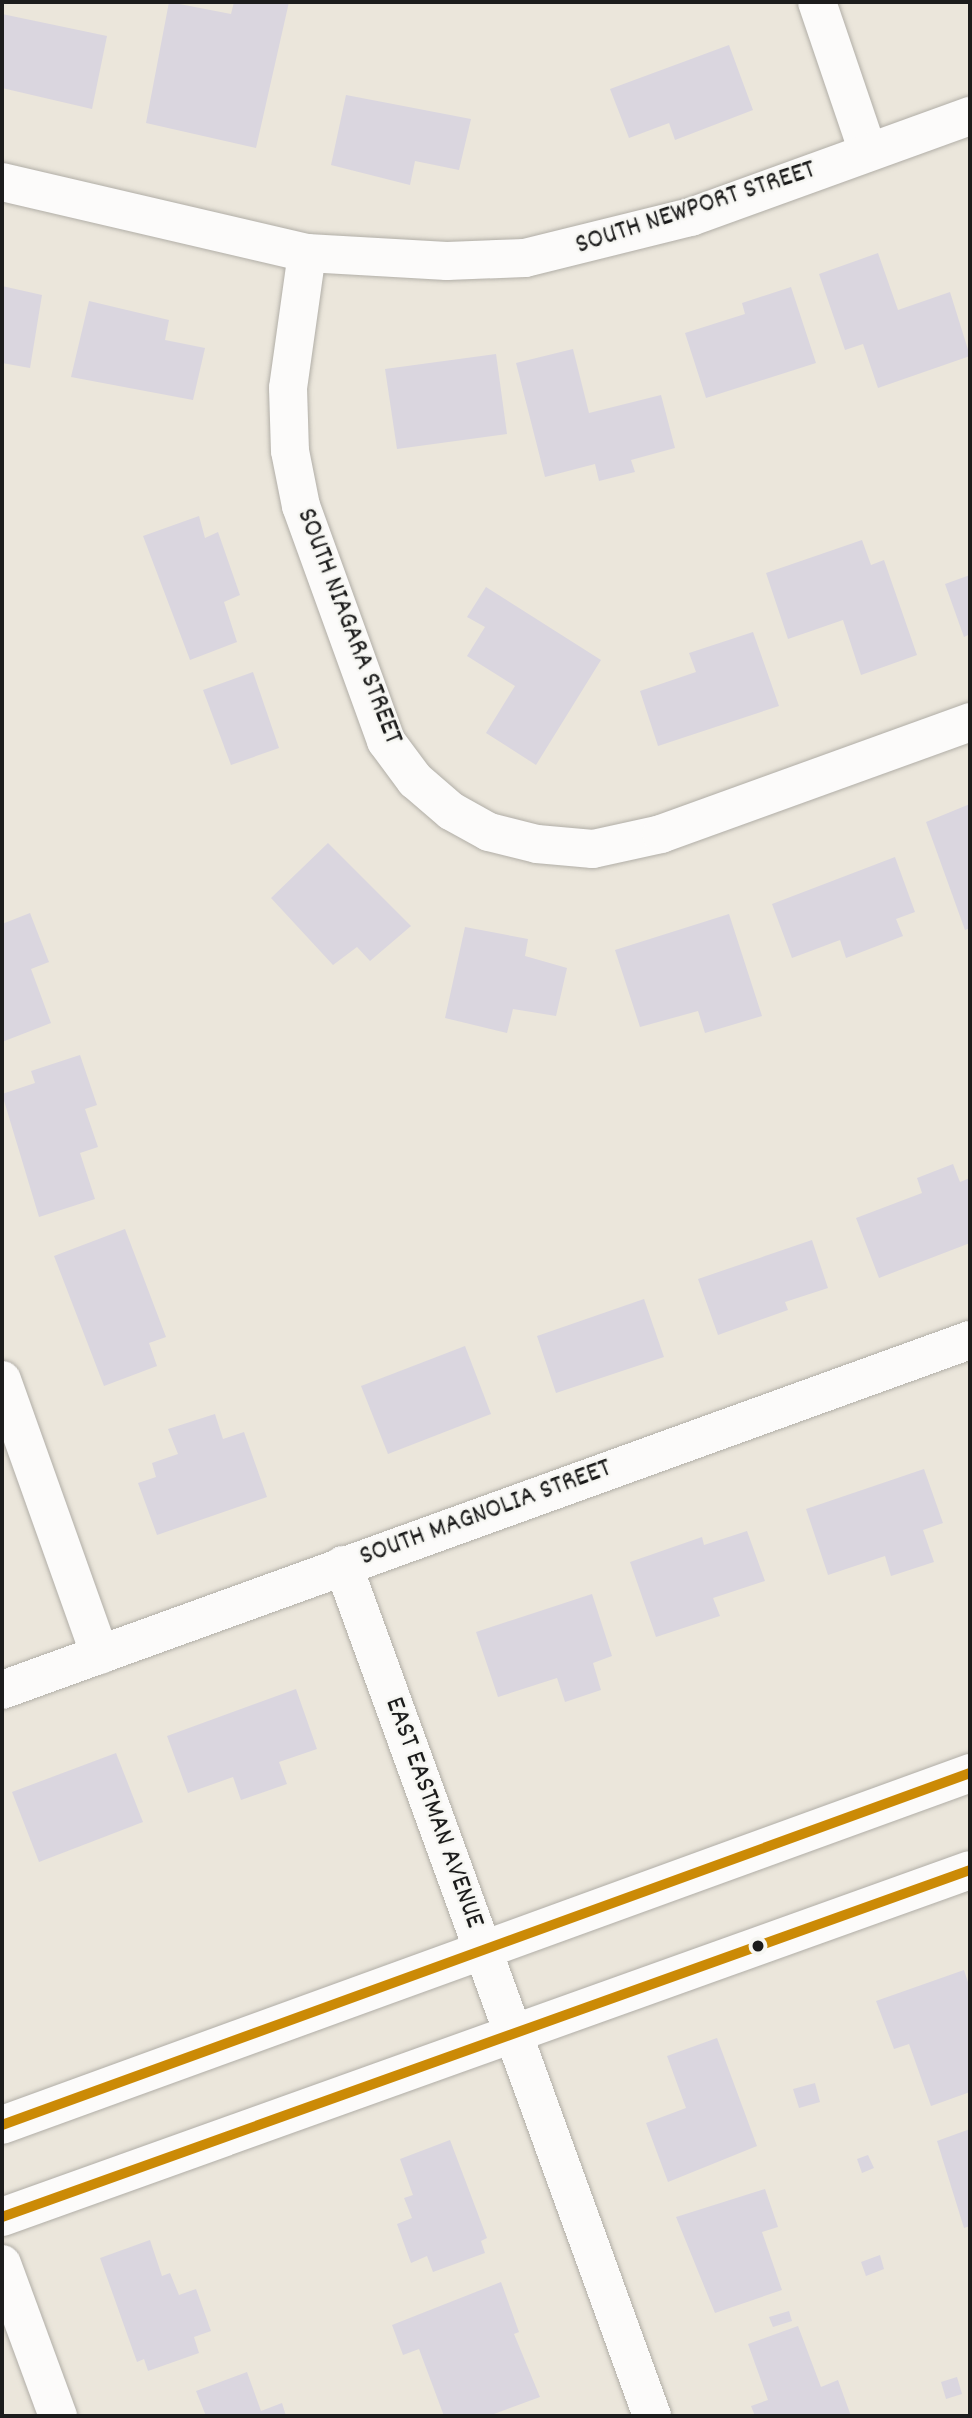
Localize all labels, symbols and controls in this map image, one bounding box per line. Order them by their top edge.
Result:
street label: SOUTH NEWPORT STREET [572,154,820,264]
street label: SOUTH NIAGARA STREET [287,504,409,750]
street label: SOUTH MAGNOLIA STREET [356,1453,616,1575]
street label: EAST EASTMAN AVENUE [376,1693,490,1933]
unlabelled marker [751,1939,765,1953]

